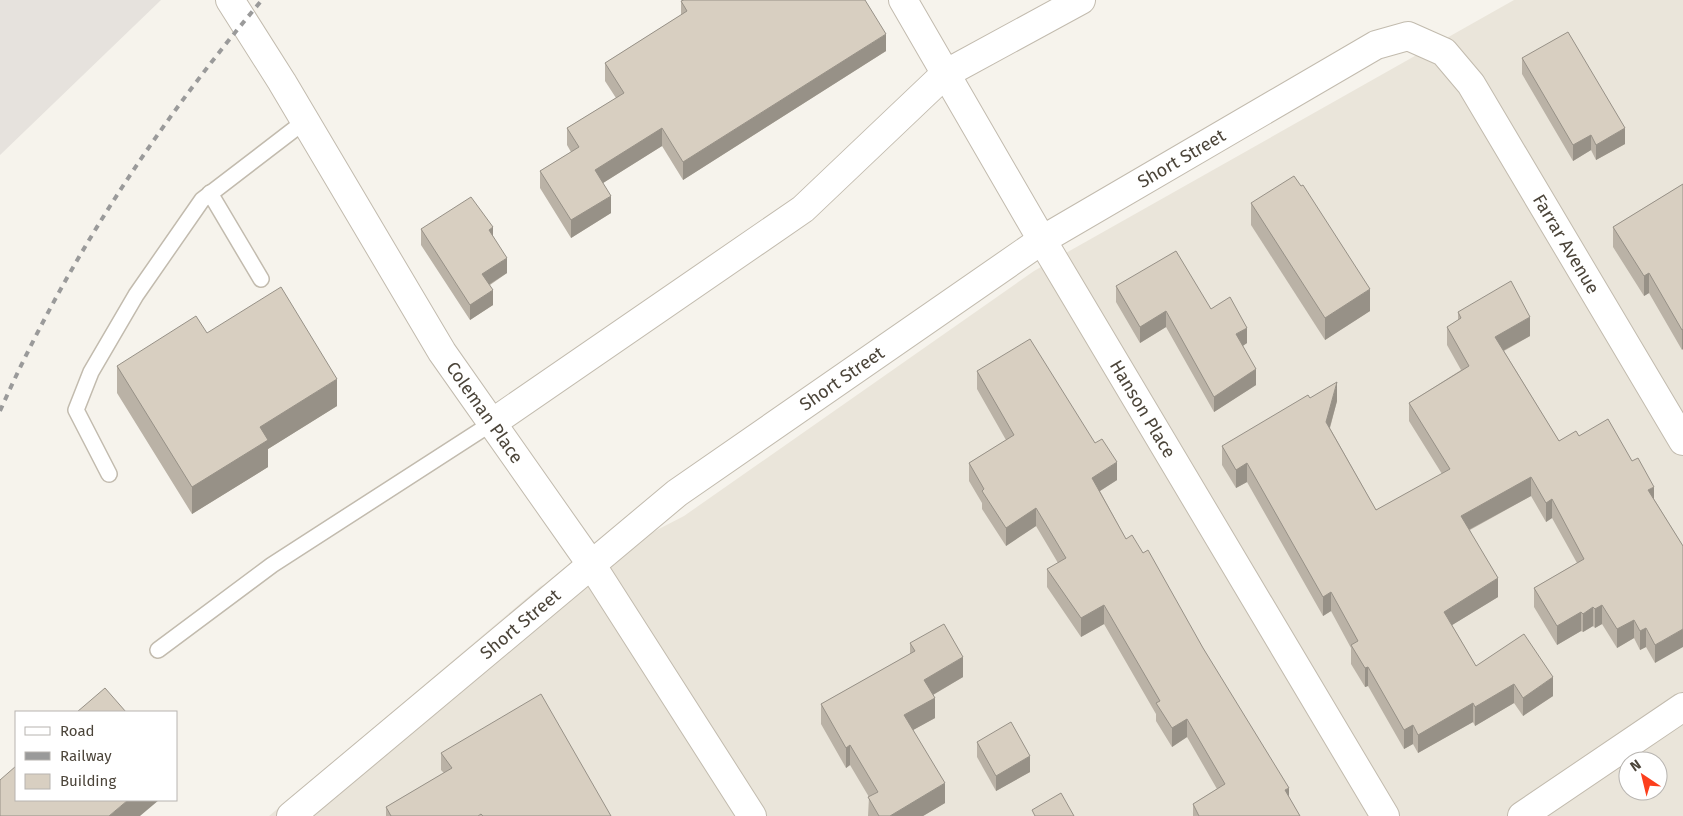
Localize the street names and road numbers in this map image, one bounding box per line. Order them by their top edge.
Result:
street label: Short Street [1134,124,1230,193]
street label: Farrar Avenue [1528,190,1604,298]
street label: Short Street [795,341,889,416]
street label: Hanson Place [1105,356,1180,462]
street label: Coleman Place [441,358,528,468]
street label: Short Street [476,584,565,664]

